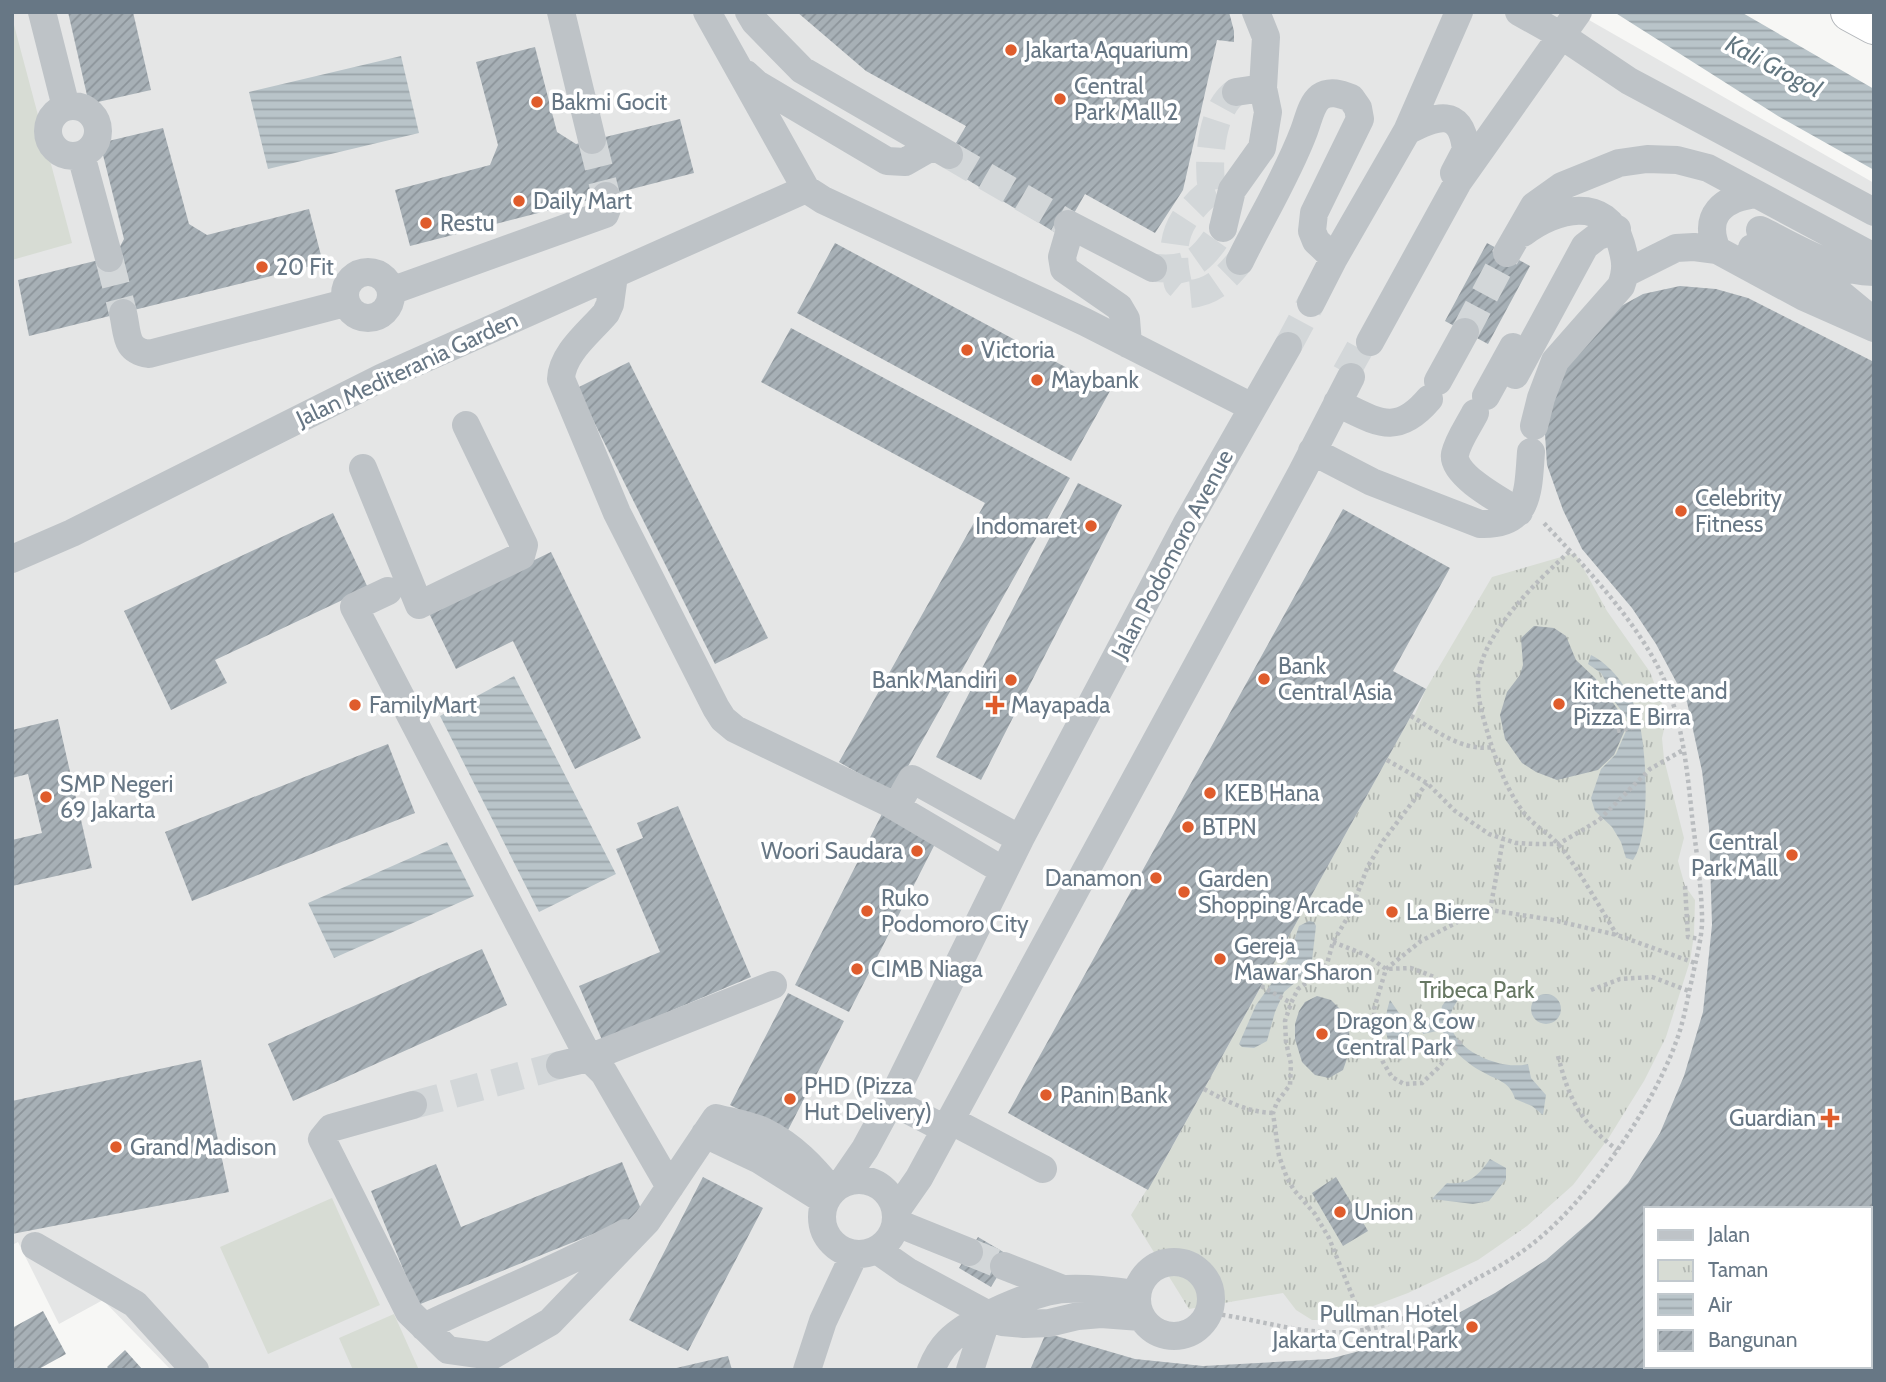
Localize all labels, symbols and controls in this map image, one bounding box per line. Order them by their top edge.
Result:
water label: Kali Grogol [1721,29,1827,104]
place label: Jakarta Aquarium [1024,36,1188,64]
marker: Jakarta Aquarium [1003,42,1019,58]
place label: Central Park Mall 2 [1074,72,1178,126]
place label: Bakmi Gocit [551,88,668,116]
marker: Central Park Mall 2 [1052,91,1068,107]
marker: Bakmi Gocit [529,94,545,110]
place label: Daily Mart [533,187,632,215]
marker: Daily Mart [511,193,527,209]
place label: Restu [440,209,495,237]
marker: Restu [418,215,434,231]
place label: 20 Fit [276,253,334,281]
marker: 20 Fit [254,259,270,275]
street label: Jalan Mediterania Garden [291,305,522,433]
place label: Victoria [981,336,1055,364]
marker: Victoria [959,342,975,358]
place label: Maybank [1051,366,1139,394]
marker: Maybank [1029,372,1045,388]
street label: Jalan Podomoro Avenue [1105,445,1239,664]
place label: Celebrity Fitness [1695,484,1782,538]
marker: Celebrity Fitness [1673,503,1689,519]
place label: Indomaret [975,512,1077,540]
marker: Indomaret [1083,518,1099,534]
place label: Bank Central Asia [1278,652,1392,706]
place label: Bank Mandiri [872,666,997,694]
marker: Bank Central Asia [1256,671,1272,687]
marker: Bank Mandiri [1003,672,1019,688]
place label: Kitchenette and Pizza E Birra [1573,677,1727,731]
place label: FamilyMart [369,691,477,719]
place label: Mayapada [1011,691,1110,719]
marker: Mayapada [985,695,1005,715]
marker: Kitchenette and Pizza E Birra [1551,696,1567,712]
marker: FamilyMart [347,697,363,713]
place label: SMP Negeri 69 Jakarta [60,770,173,824]
place label: KEB Hana [1224,779,1320,807]
marker: KEB Hana [1202,785,1218,801]
marker: SMP Negeri 69 Jakarta [38,789,54,805]
place label: BTPN [1202,813,1257,841]
marker: BTPN [1180,819,1196,835]
place label: Central Park Mall [1691,828,1779,882]
place label: Woori Saudara [761,837,903,865]
marker: Woori Saudara [909,843,925,859]
marker: Central Park Mall [1784,847,1800,863]
place label: Danamon [1045,864,1142,892]
place label: Garden Shopping Arcade [1198,865,1364,919]
marker: Danamon [1148,870,1164,886]
place label: Ruko Podomoro City [881,884,1029,938]
marker: Garden Shopping Arcade [1176,884,1192,900]
place label: La Bierre [1406,898,1490,926]
marker: Ruko Podomoro City [859,903,875,919]
marker: La Bierre [1384,904,1400,920]
place label: Gereja Mawar Sharon [1234,932,1373,986]
marker: Gereja Mawar Sharon [1212,951,1228,967]
place label: CIMB Niaga [871,955,983,983]
marker: CIMB Niaga [849,961,865,977]
park label: Tribeca Park [1419,976,1535,1004]
place label: Dragon & Cow Central Park [1336,1007,1475,1061]
marker: Dragon & Cow Central Park [1314,1026,1330,1042]
place label: PHD (Pizza Hut Delivery) [804,1072,932,1126]
place label: Panin Bank [1060,1081,1168,1109]
marker: Panin Bank [1038,1087,1054,1103]
marker: PHD (Pizza Hut Delivery) [782,1091,798,1107]
place label: Guardian [1729,1104,1816,1132]
marker: Guardian [1822,1110,1838,1126]
place label: Grand Madison [130,1133,277,1161]
marker: Grand Madison [108,1139,124,1155]
place label: Union [1354,1198,1414,1226]
marker: Union [1332,1204,1348,1220]
legend [1644,1207,1872,1368]
text: Jalan [1707,1222,1750,1247]
text: Taman [1708,1257,1768,1282]
text: Air [1708,1292,1732,1317]
place label: Pullman Hotel Jakarta Central Park [1272,1300,1459,1354]
marker: Pullman Hotel Jakarta Central Park [1464,1319,1480,1335]
text: Bangunan [1708,1327,1797,1352]

